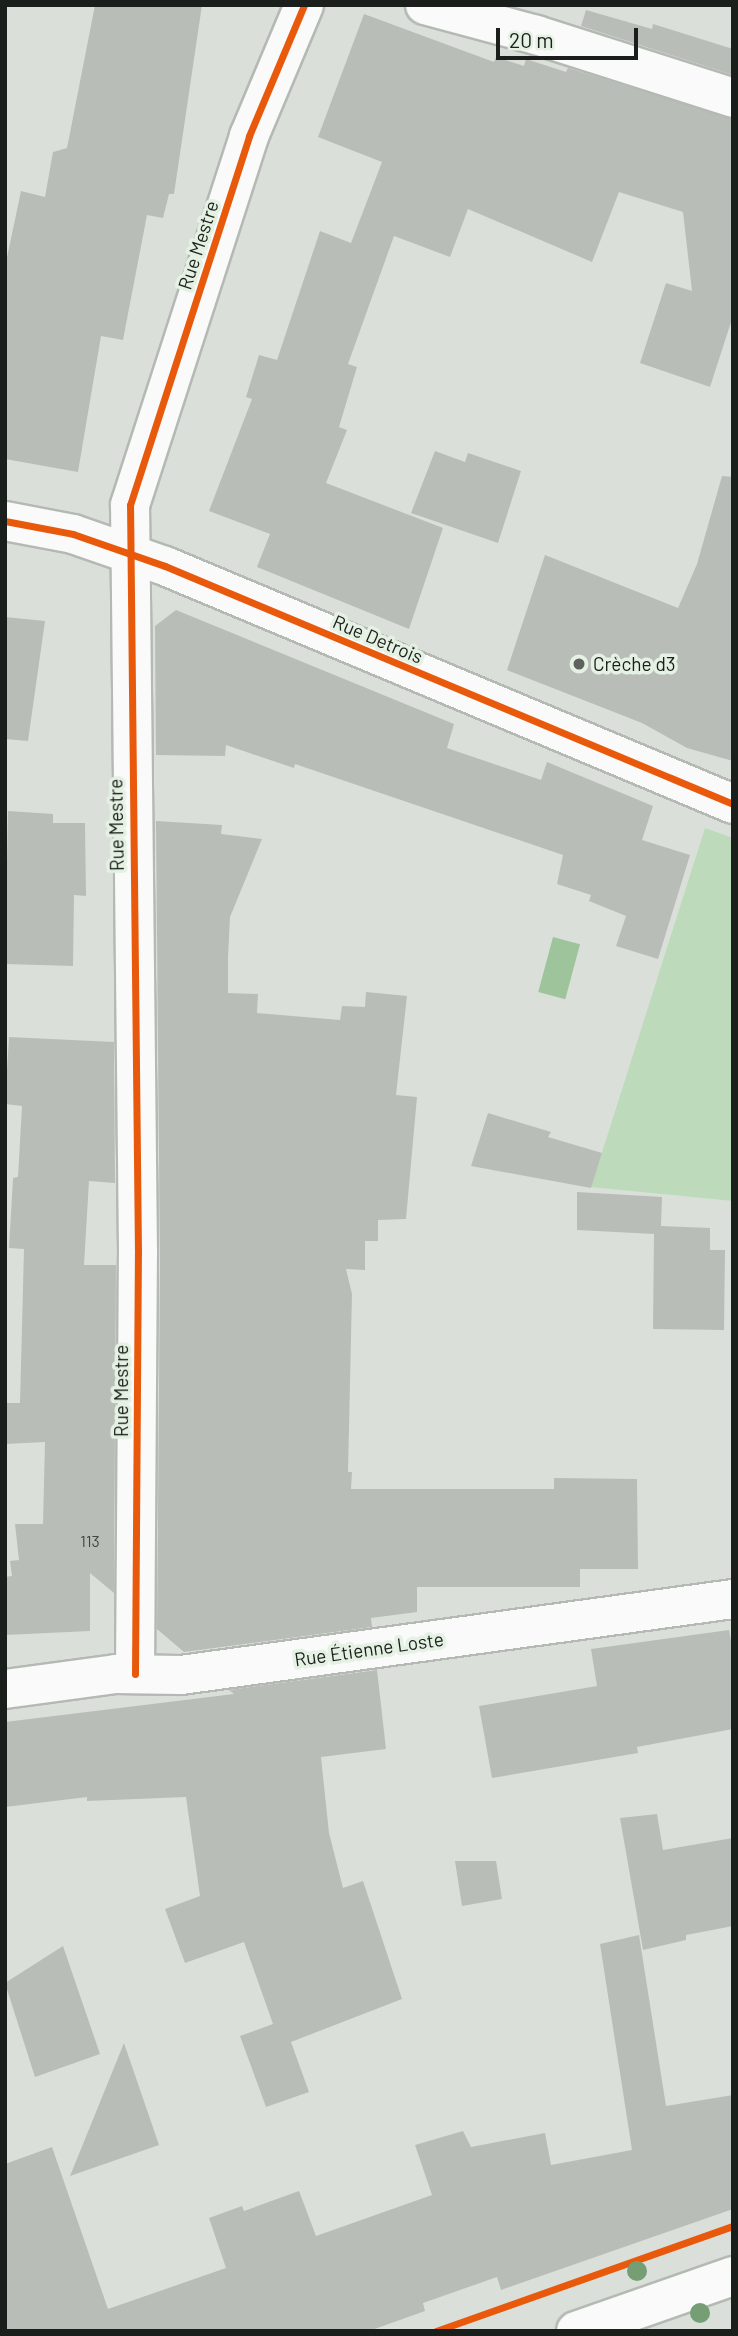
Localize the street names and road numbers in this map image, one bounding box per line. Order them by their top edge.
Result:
street label: Rue Mestre [173,198,223,292]
street label: Rue Detrois [330,610,426,668]
street label: Rue Mestre [104,779,128,871]
street label: Rue Mestre [110,1345,132,1437]
street label: Rue Étienne Loste [293,1627,445,1671]

